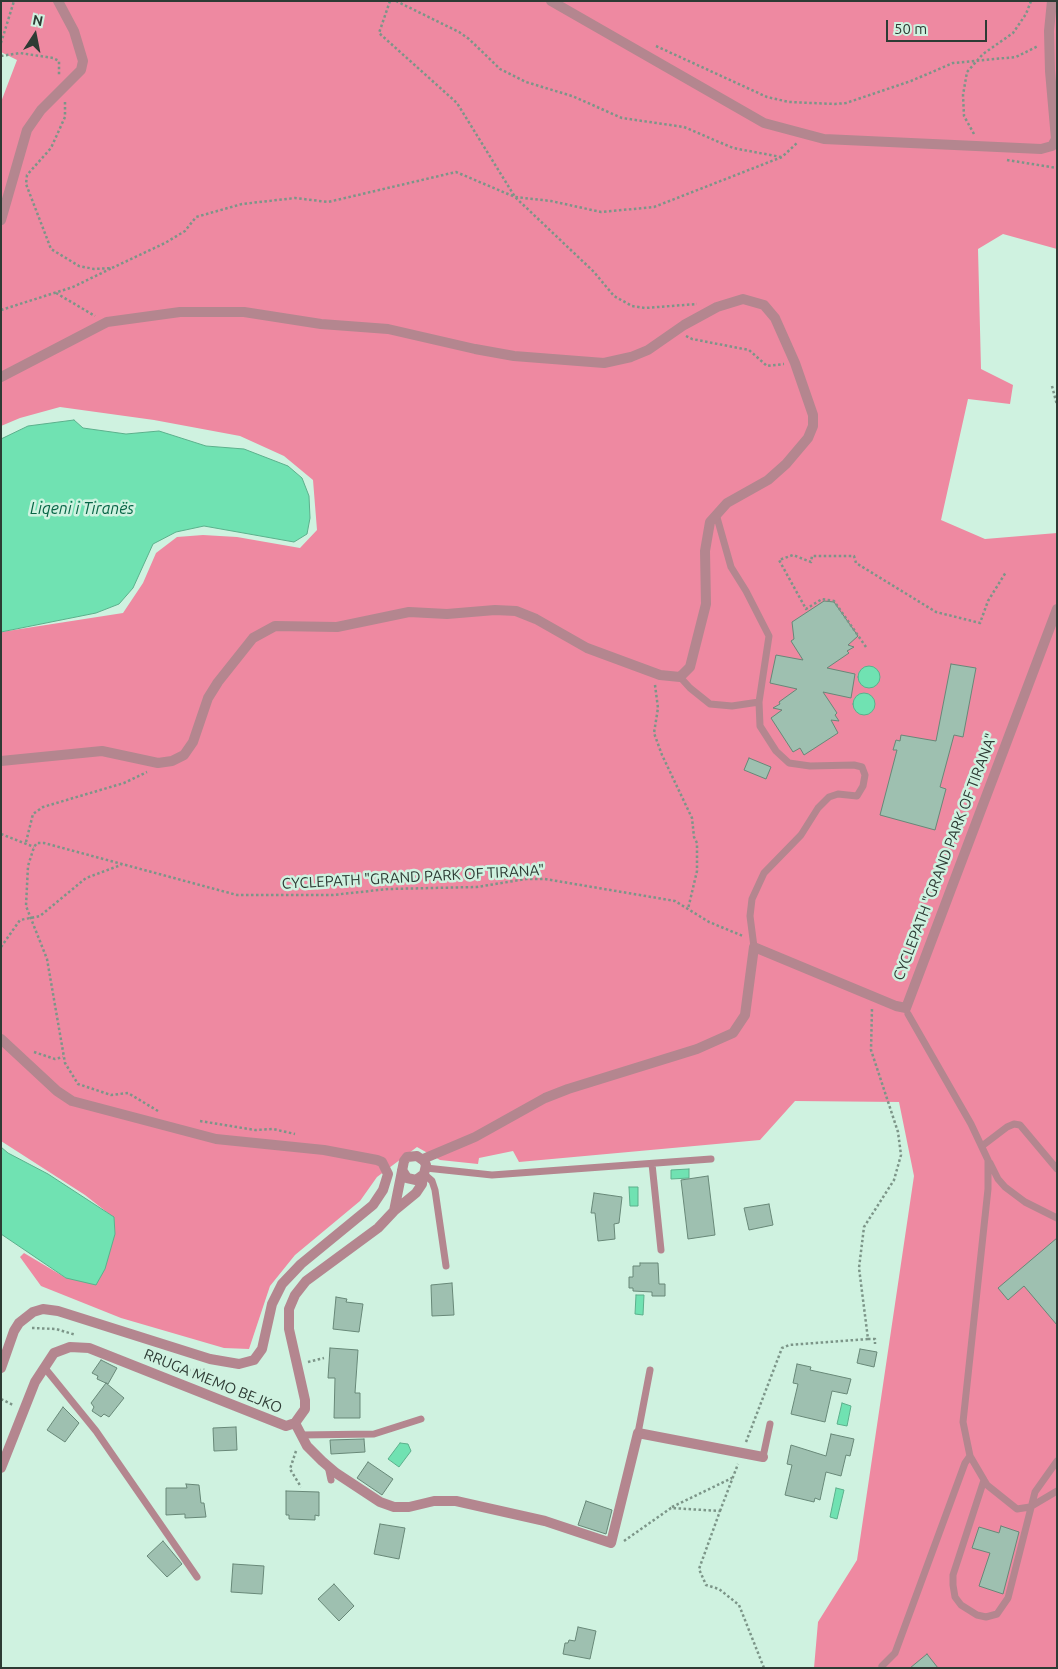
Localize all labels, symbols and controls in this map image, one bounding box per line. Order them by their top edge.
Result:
north arrow [10,10,60,60]
scale bar [888,10,989,42]
text: N [31,11,45,29]
text: 50 m [894,20,927,37]
water label: Liqeni i Tiranës [30,499,134,519]
street label: CYCLEPATH "GRAND PARK OF TIRANA" [890,731,1000,983]
street label: CYCLEPATH "GRAND PARK OF TIRANA" [281,861,545,893]
street label: RRUGA MEMO BEJKO [141,1345,285,1417]

